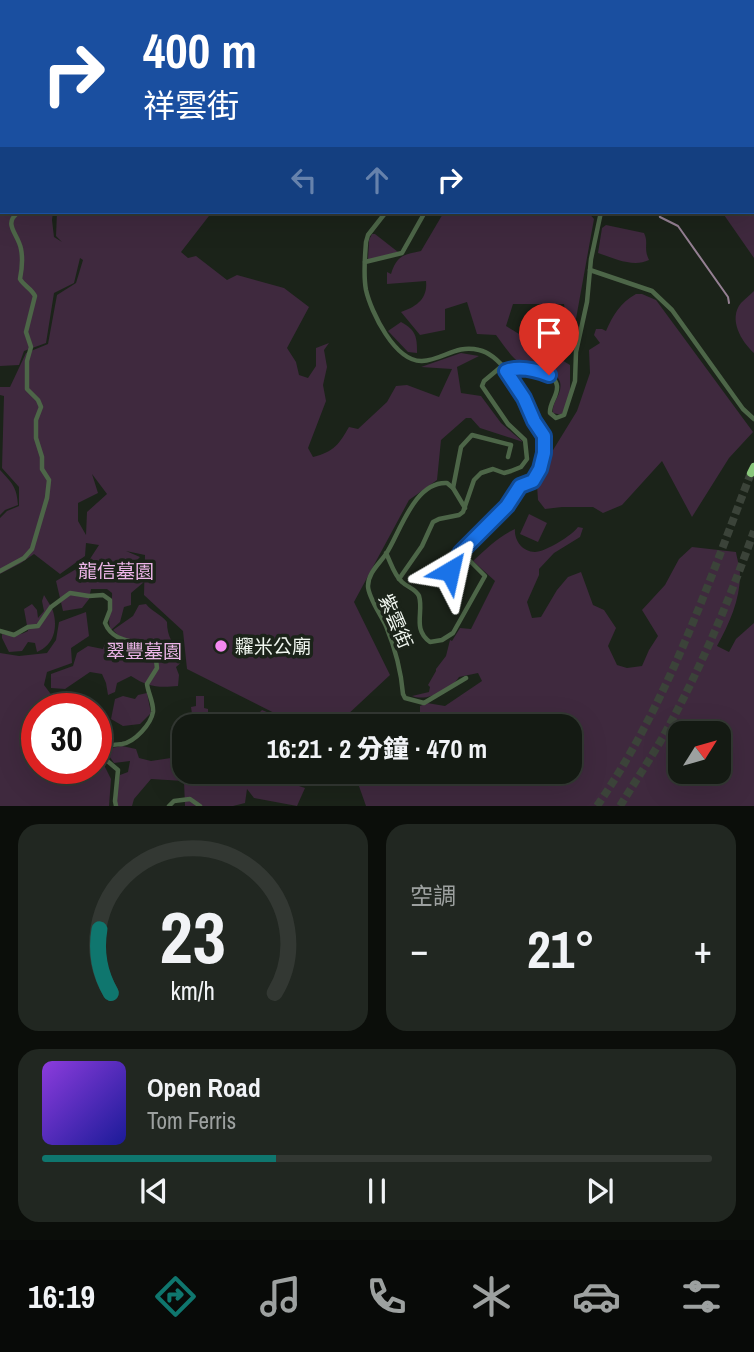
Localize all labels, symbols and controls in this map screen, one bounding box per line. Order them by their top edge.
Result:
text: 400 m [143,17,257,83]
icon: right [28,28,119,119]
text: 祥雲街 [143,84,239,127]
icon: left [285,161,323,199]
icon: ahead [358,161,396,199]
icon: right [431,161,469,199]
pin [519,303,579,375]
icon: arrive [530,314,568,352]
position arrow [413,534,487,608]
park label: 龍信墓園 [78,558,154,584]
street label: 紫雲街 [373,590,419,652]
place label: 糶米公廟 [235,633,311,659]
park label: 翠豐墓園 [106,638,182,664]
marker: 糶米公廟 [213,638,229,654]
speed limit sign: 30 [21,693,112,784]
north arrow [668,721,732,784]
map controls [668,721,731,784]
text: 16:21 · 2 分鐘 · 470 m [267,731,487,766]
text: 空調 [410,880,456,911]
text: 23 [160,889,226,987]
text: 21° [527,914,595,984]
text: − [410,924,428,975]
text: + [694,924,712,975]
text: km/h [171,974,215,1008]
text: Open Road [147,1070,261,1105]
text: Tom Ferris [147,1105,236,1136]
icon: previous [135,1172,173,1210]
icon: pause [358,1172,396,1210]
icon: next [581,1172,619,1210]
icon: directions [151,1272,200,1321]
icon: music [256,1272,305,1321]
icon: phone [362,1272,411,1321]
icon: climate [467,1272,516,1321]
icon: car [572,1272,621,1321]
icon: filters [677,1272,726,1321]
text: 16:19 [28,1275,95,1318]

